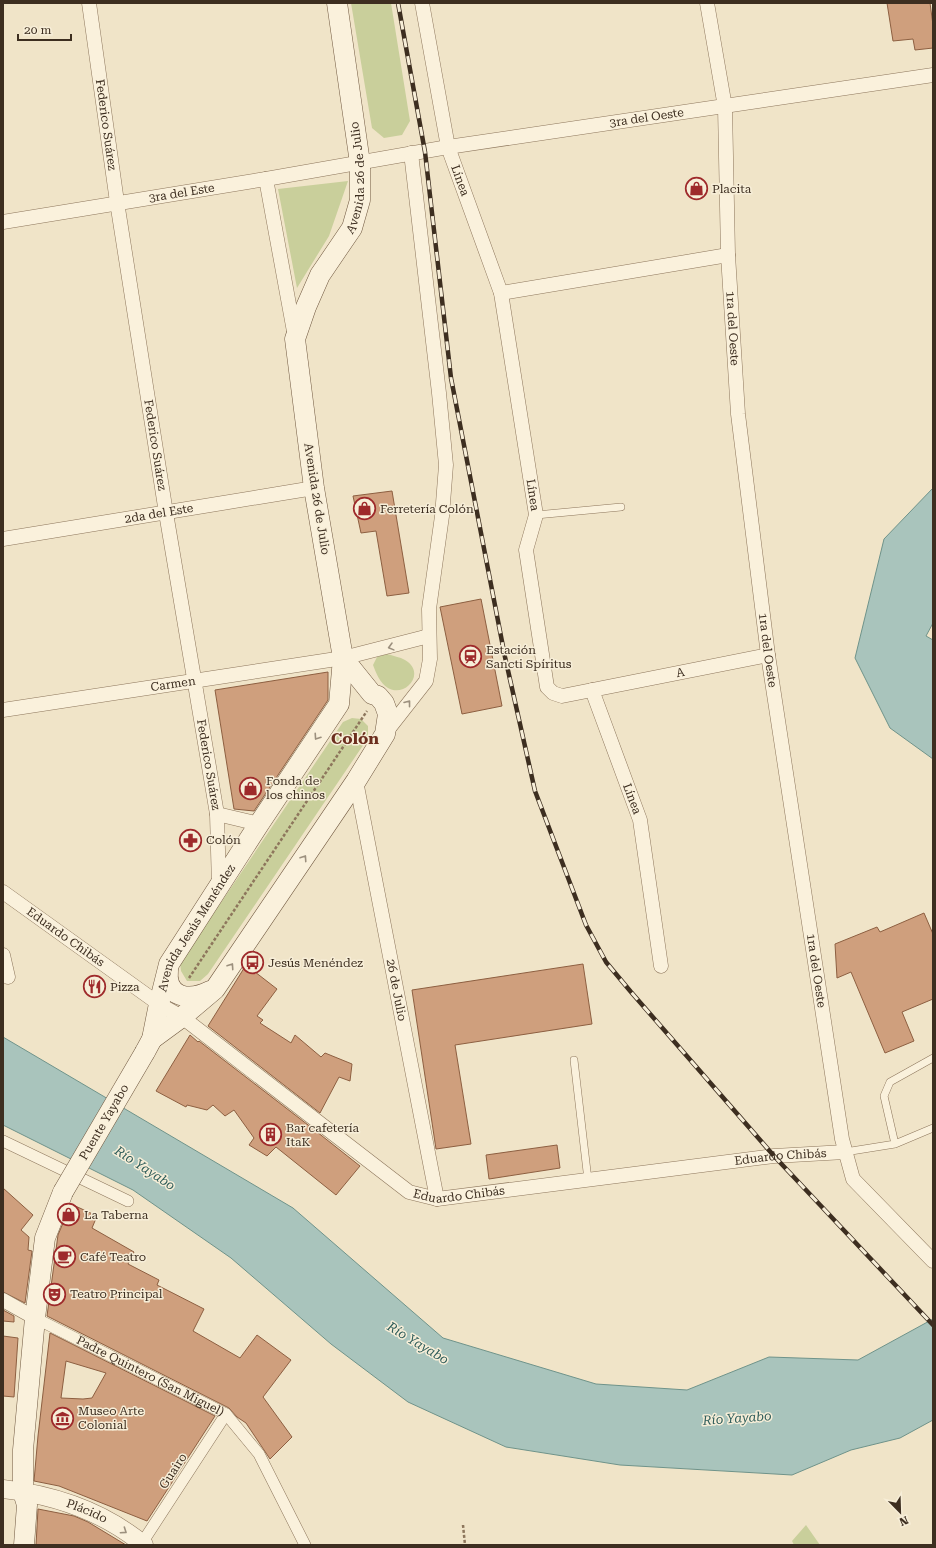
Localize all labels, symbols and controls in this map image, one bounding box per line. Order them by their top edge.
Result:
scale bar [18,16,71,42]
text: 20 m [24,23,51,37]
street label: Federico Suárez [93,78,120,172]
street label: 3ra del Oeste [608,105,685,130]
street label: Avenida 26 de Julio [343,121,367,236]
street label: Línea [448,163,472,198]
shop icon: Placita [683,176,709,202]
street label: 3ra del Este [148,180,216,205]
place label: Placita [712,182,752,196]
street label: 1ra del Oeste [723,290,742,366]
street label: Federico Suárez [141,399,169,492]
street label: Avenida 26 de Julio [301,442,333,556]
street label: Línea [523,478,542,512]
shop icon: Ferretería Colón [351,496,377,522]
street label: 2da del Este [124,501,195,526]
place label: Ferretería Colón [380,502,474,516]
street label: 1ra del Oeste [756,612,780,689]
one-way arrow [388,642,394,650]
place label: Estación Sancti Spíritus [486,643,572,671]
station icon: Estación Sancti Spíritus [458,644,484,670]
street label: A [675,665,686,680]
street label: Carmen [150,674,197,694]
one-way arrow [404,701,411,708]
street label: Federico Suárez [194,718,223,812]
district label: Colón [331,729,379,748]
one-way arrow [314,733,322,740]
place label: Fonda de los chinos [266,774,325,802]
shop icon: Fonda de los chinos [237,775,263,801]
street label: Línea [620,781,644,817]
pharmacy icon: Colón [177,827,203,853]
place label: Colón [206,833,241,847]
one-way arrow [299,856,306,863]
street label: Avenida Jesús Menéndez [155,862,238,993]
street label: Eduardo Chibás [24,904,107,970]
street label: 1ra del Oeste [804,933,829,1009]
bus stop icon: Jesús Menéndez [239,950,265,976]
place label: Jesús Menéndez [268,956,363,970]
street label: 26 de Julio [384,958,409,1022]
one-way arrow [226,963,234,970]
restaurant icon: Pizza [81,974,107,1000]
place label: Pizza [110,980,140,994]
street label: Puente Yayabo [76,1082,132,1163]
place label: Bar cafetería ItaK [286,1121,360,1149]
building icon: Bar cafetería ItaK [257,1122,283,1148]
water label: Río Yayabo [111,1142,178,1193]
street label: Eduardo Chibás [734,1146,827,1168]
street label: Eduardo Chibás [412,1183,506,1206]
shop icon: La Taberna [55,1202,81,1228]
place label: La Taberna [84,1208,149,1222]
cafe icon: Café Teatro [51,1244,77,1270]
place label: Café Teatro [80,1250,146,1264]
theatre icon: Teatro Principal [42,1281,68,1307]
place label: Teatro Principal [70,1287,163,1301]
water label: Río Yayabo [384,1318,451,1367]
street label: Padre Quintero (San Miguel) [74,1333,226,1419]
place label: Museo Arte Colonial [78,1404,144,1432]
museum icon: Museo Arte Colonial [49,1405,75,1431]
water label: Río Yayabo [701,1408,772,1428]
street label: Guairo [156,1451,190,1491]
north arrow [880,1492,920,1532]
street label: Plácido [64,1496,110,1526]
text: N [897,1513,910,1529]
one-way arrow [120,1526,127,1534]

